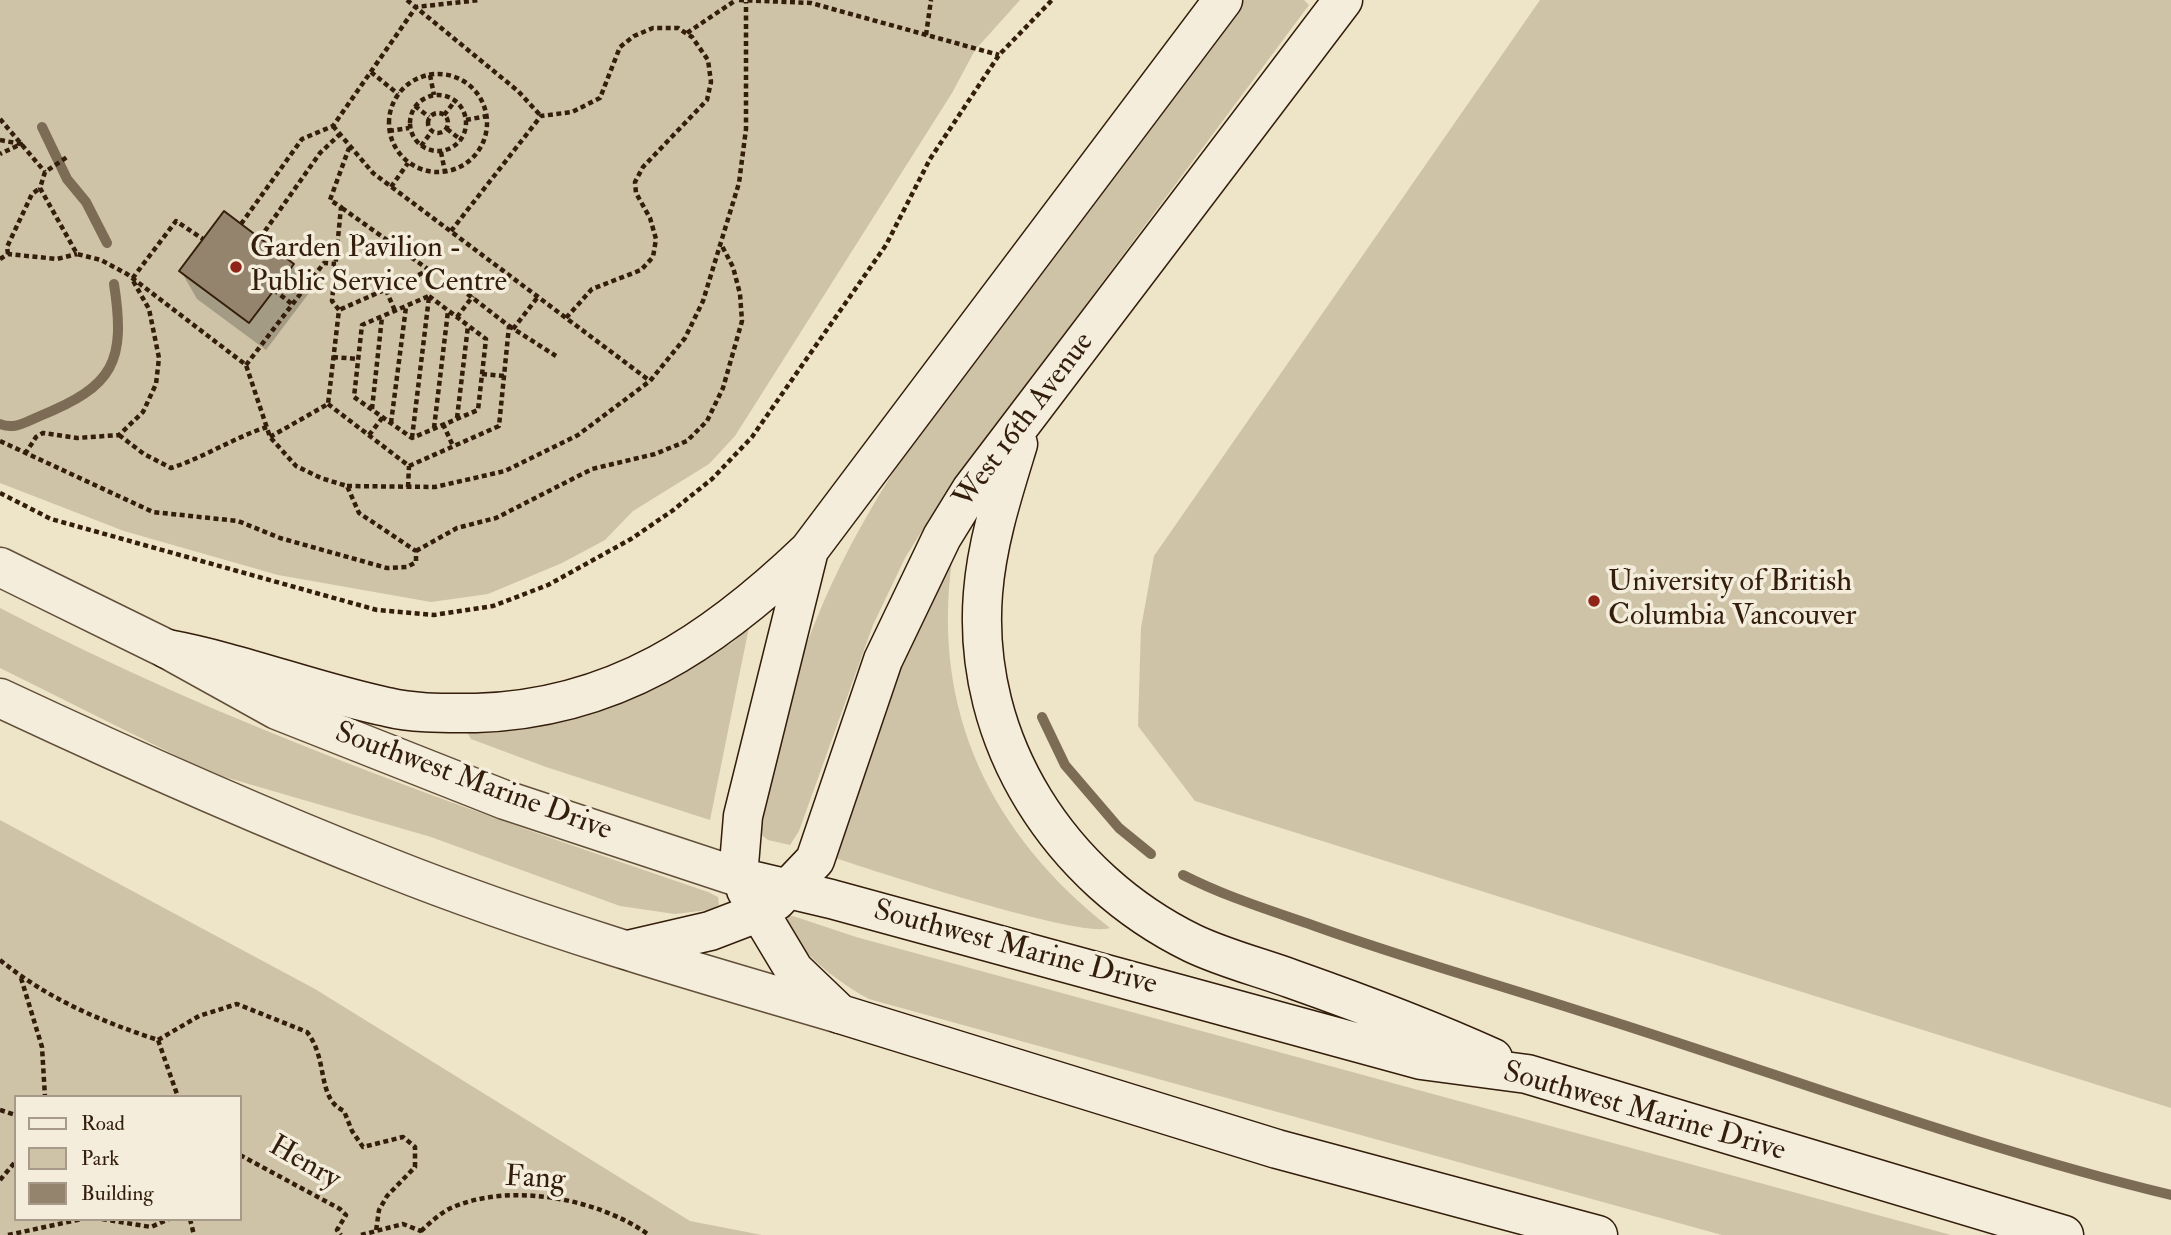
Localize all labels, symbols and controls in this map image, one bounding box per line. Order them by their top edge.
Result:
place label: Garden Pavilion - Public Service Centre [250,232,507,302]
marker: Garden Pavilion - Public Service Centre [228,259,244,275]
street label: West 16th Avenue [947,326,1103,516]
place label: University of British Columbia Vancouver [1608,566,1856,636]
marker: University of British Columbia Vancouver [1586,593,1602,609]
street label: Southwest Marine Drive [330,716,616,850]
street label: Southwest Marine Drive [869,894,1161,1004]
street label: Southwest Marine Drive [1499,1055,1789,1171]
legend [14,1095,242,1221]
text: Road [81,1110,125,1137]
street label: Henry [262,1129,346,1199]
text: Park [81,1145,119,1172]
street label: Fang [504,1160,566,1200]
text: Building [81,1180,154,1207]

